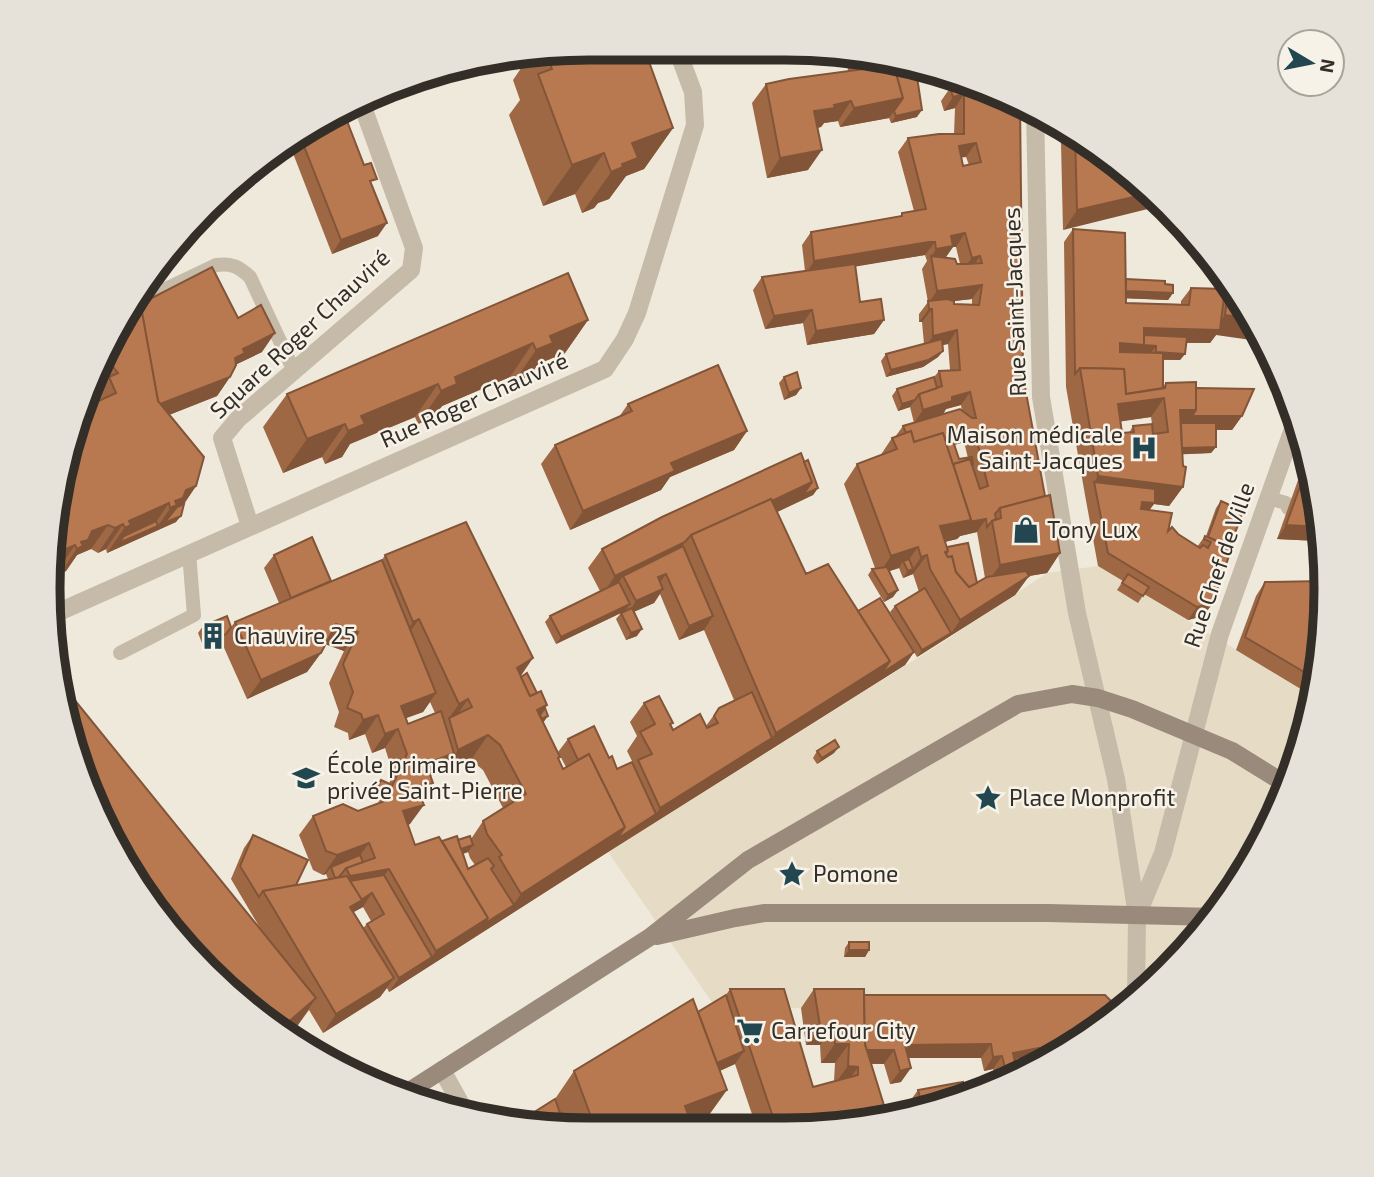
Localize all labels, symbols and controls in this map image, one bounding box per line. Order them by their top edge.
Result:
north arrow [1276,28,1346,98]
text: N [1316,57,1341,75]
street label: Rue Saint-Jacques [997,207,1031,397]
street label: Square Roger Chauviré [204,243,395,424]
street label: Rue Roger Chauviré [375,345,572,453]
place label: Maison médicale Saint-Jacques [947,420,1123,474]
hospital icon: Maison médicale Saint-Jacques [1129,433,1159,463]
street label: Rue Chef de Ville [1177,478,1259,651]
shop icon: Tony Lux [1011,515,1041,545]
place label: Tony Lux [1047,515,1138,543]
building icon: Chauvire 25 [198,621,228,651]
place label: Chauvire 25 [234,621,356,649]
place label: École primaire privée Saint-Pierre [327,750,523,804]
school or university icon: École primaire privée Saint-Pierre [291,763,321,793]
place icon: Place Monprofit [973,783,1003,813]
place label: Place Monprofit [1009,783,1175,811]
place icon: Pomone [777,859,807,889]
place label: Pomone [813,859,898,887]
supermarket icon: Carrefour City [735,1016,765,1046]
place label: Carrefour City [771,1016,916,1044]

